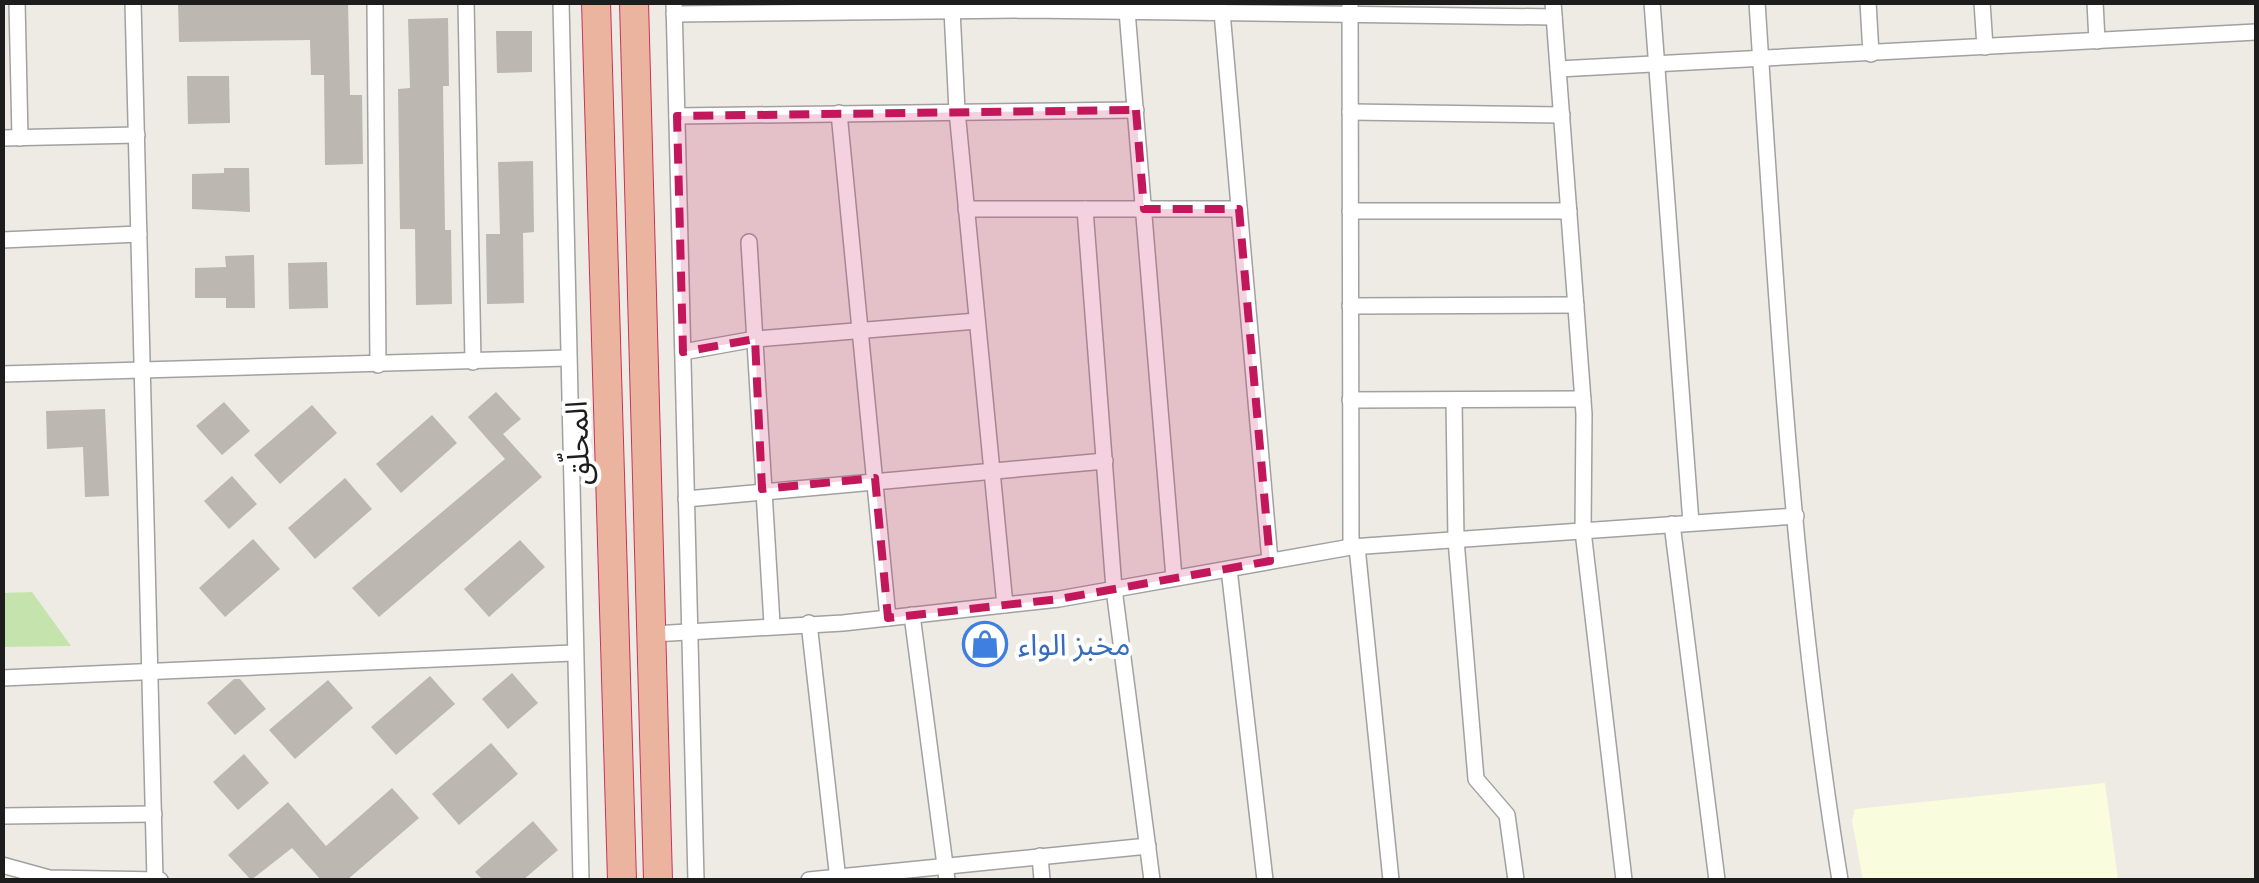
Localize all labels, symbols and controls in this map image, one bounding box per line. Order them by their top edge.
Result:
street label: المحلّق [554,400,597,486]
shop icon: مخبز الواء [962,621,1008,667]
place label: مخبز الواء [1018,627,1130,662]

